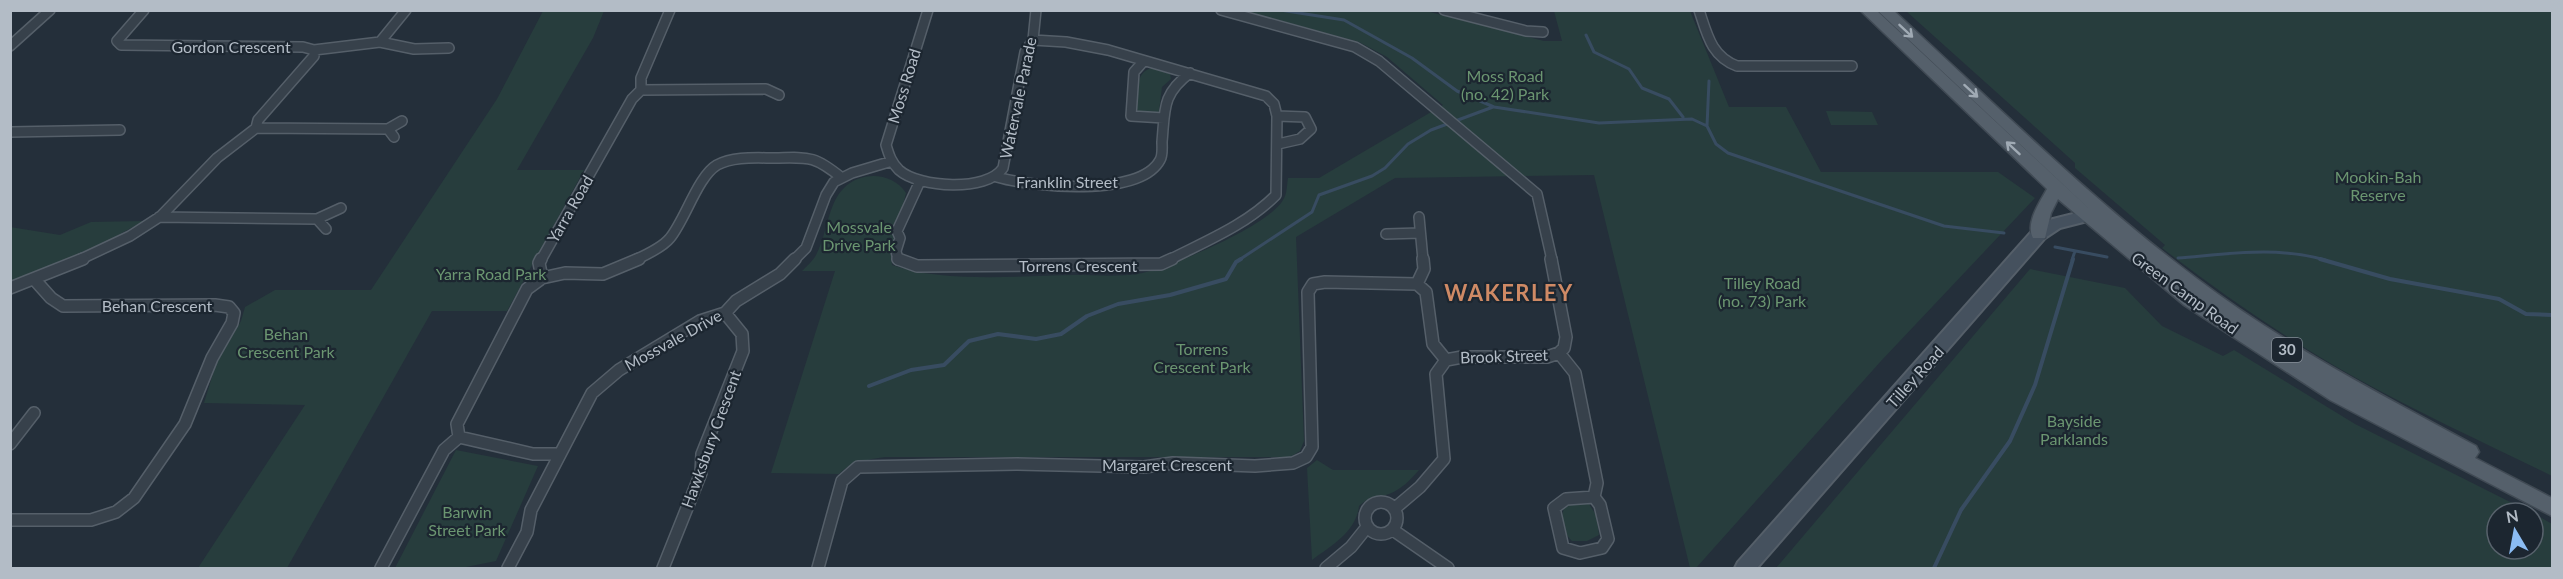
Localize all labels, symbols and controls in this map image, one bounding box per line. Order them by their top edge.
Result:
one-way arrow [1898,24,1913,38]
street label: Watervale Parade [995,35,1040,161]
street label: Gordon Crescent [171,37,291,56]
street label: Moss Road [883,46,924,126]
park label: Moss Road (no. 42) Park [1461,66,1550,103]
one-way arrow [1963,84,1978,98]
one-way arrow [2006,141,2021,155]
park label: Mookin-Bah Reserve [2335,167,2421,204]
street label: Yarra Road [543,171,597,246]
street label: Franklin Street [1016,172,1118,191]
park label: Mossvale Drive Park [822,217,897,254]
street label: Green Camp Road [2128,247,2242,338]
street label: Torrens Crescent [1019,256,1137,275]
park label: Yarra Road Park [436,264,547,283]
park label: Tilley Road (no. 73) Park [1718,273,1807,310]
district label: WAKERLEY [1444,279,1574,306]
street label: Behan Crescent [102,296,213,315]
street label: Mossvale Drive [621,305,725,374]
park label: Behan Crescent Park [237,324,336,361]
road number: 30 [2272,338,2302,362]
park label: Torrens Crescent Park [1153,339,1252,376]
street label: Tilley Road [1882,342,1947,411]
street label: Brook Street [1460,344,1549,367]
street label: Hawksbury Crescent [677,367,744,510]
park label: Bayside Parklands [2040,411,2108,448]
street label: Margaret Crescent [1102,455,1232,474]
north arrow [2485,501,2545,561]
park label: Barwin Street Park [428,502,507,539]
text: N [2505,505,2520,526]

